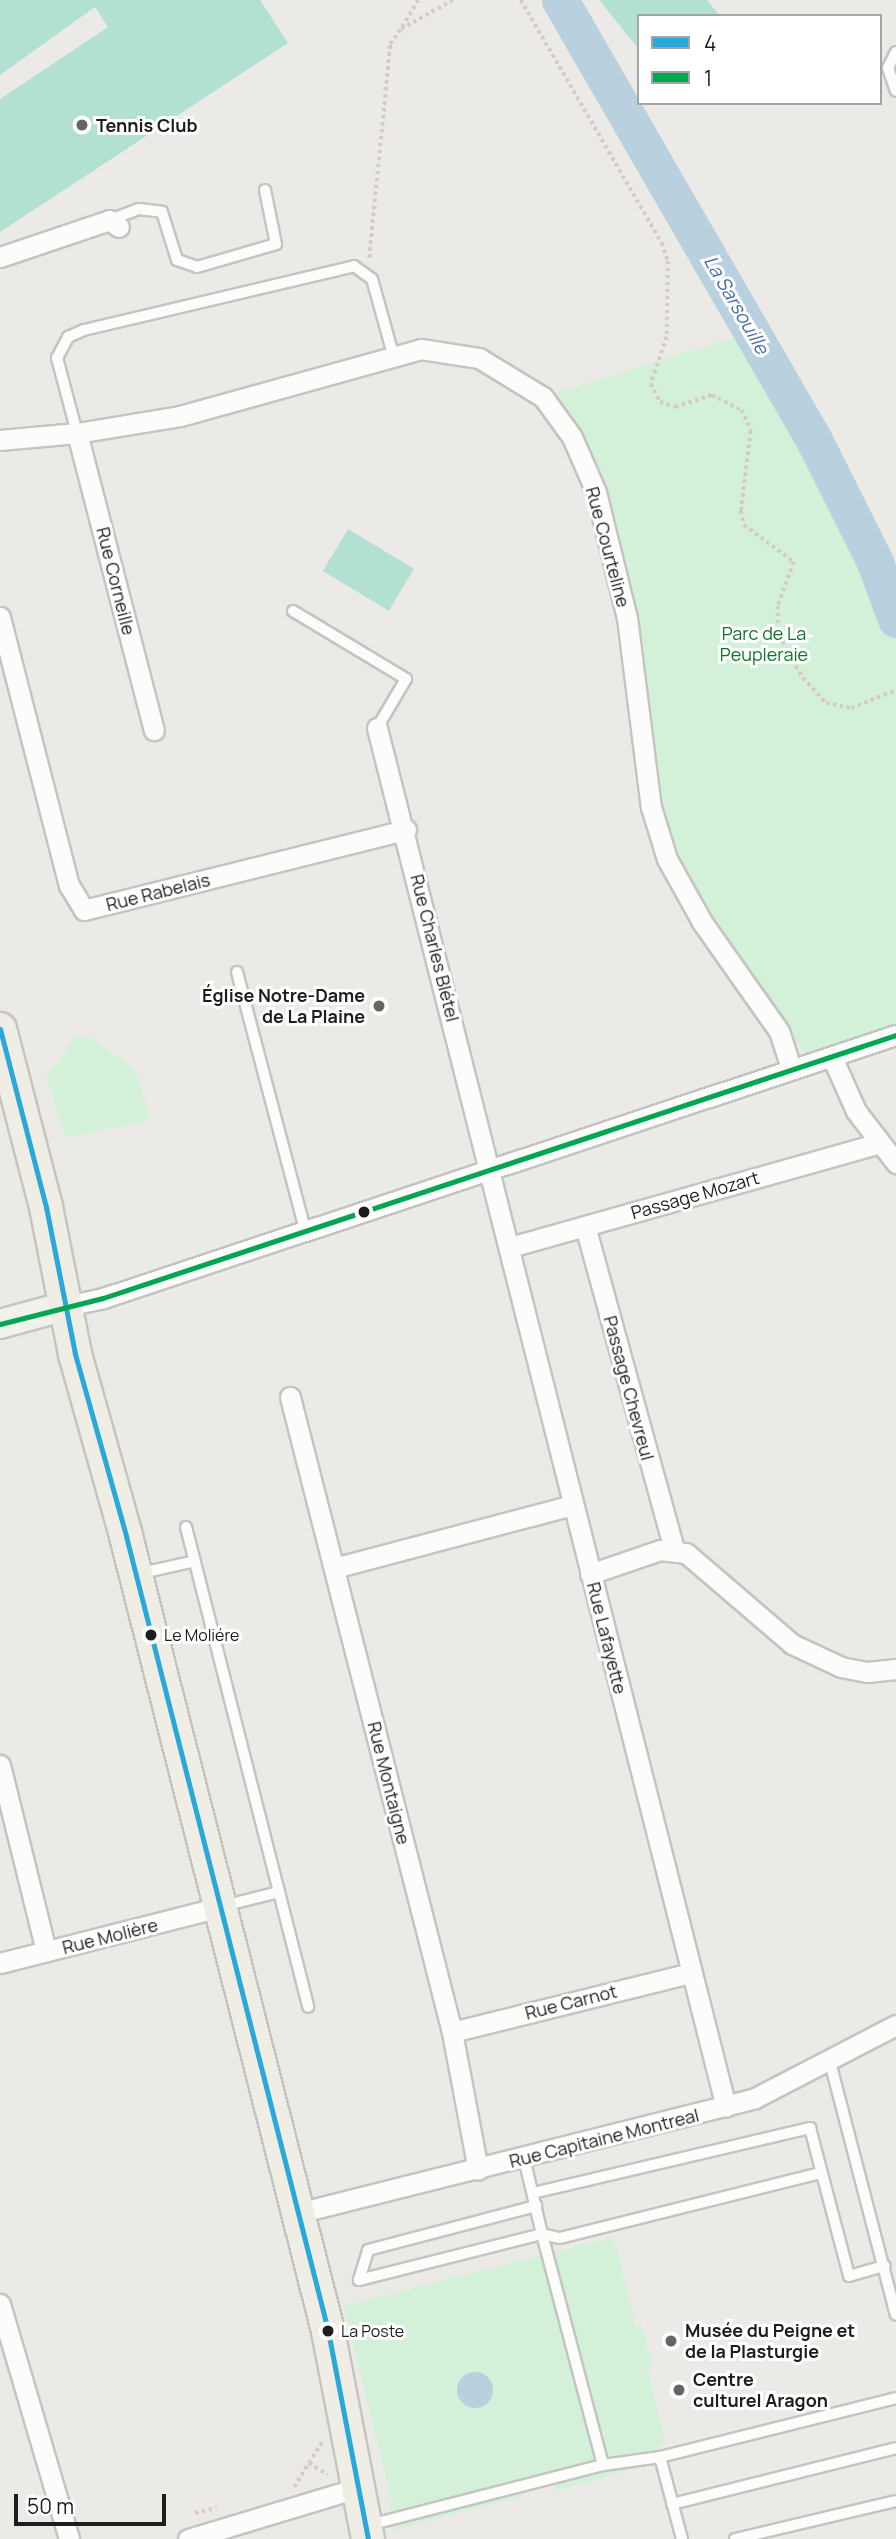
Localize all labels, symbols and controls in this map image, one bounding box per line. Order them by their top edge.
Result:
legend [637,14,882,105]
text: 4 [704,29,716,57]
text: 1 [704,64,712,92]
place label: Tennis Club [96,114,198,136]
marker: Tennis Club [74,117,90,133]
water label: La Sarsouille [699,252,773,358]
street label: Rue Courteline [582,484,634,610]
street label: Rue Corneille [92,525,140,637]
park label: Parc de La Peupleraie [720,623,808,666]
street label: Rue Rabelais [104,869,212,915]
street label: Rue Charles Blétel [406,872,464,1024]
place label: Église Notre-Dame de La Plaine [202,985,365,1028]
marker: Église Notre-Dame de La Plaine [371,998,387,1014]
street label: Passage Mozart [628,1166,762,1224]
unlabelled marker [357,1205,371,1219]
street label: Passage Chevreul [599,1313,659,1463]
street label: Rue Lafayette [583,1580,631,1696]
place label: Le Moliére [164,1625,239,1645]
marker: Le Moliére [144,1628,158,1642]
street label: Rue Montaigne [363,1719,415,1847]
street label: Rue Molière [60,1914,160,1958]
street label: Rue Carnot [523,1980,619,2024]
street label: Rue Capitaine Montreal [507,2104,701,2172]
place label: Musée du Peigne et de la Plasturgie [685,2320,855,2362]
place label: La Poste [341,2321,404,2341]
marker: La Poste [321,2324,335,2338]
marker: Musée du Peigne et de la Plasturgie [663,2333,679,2349]
place label: Centre culturel Aragon [693,2369,828,2412]
marker: Centre culturel Aragon [671,2382,687,2398]
scale bar [18,2480,170,2524]
text: 50 m [27,2492,74,2520]

